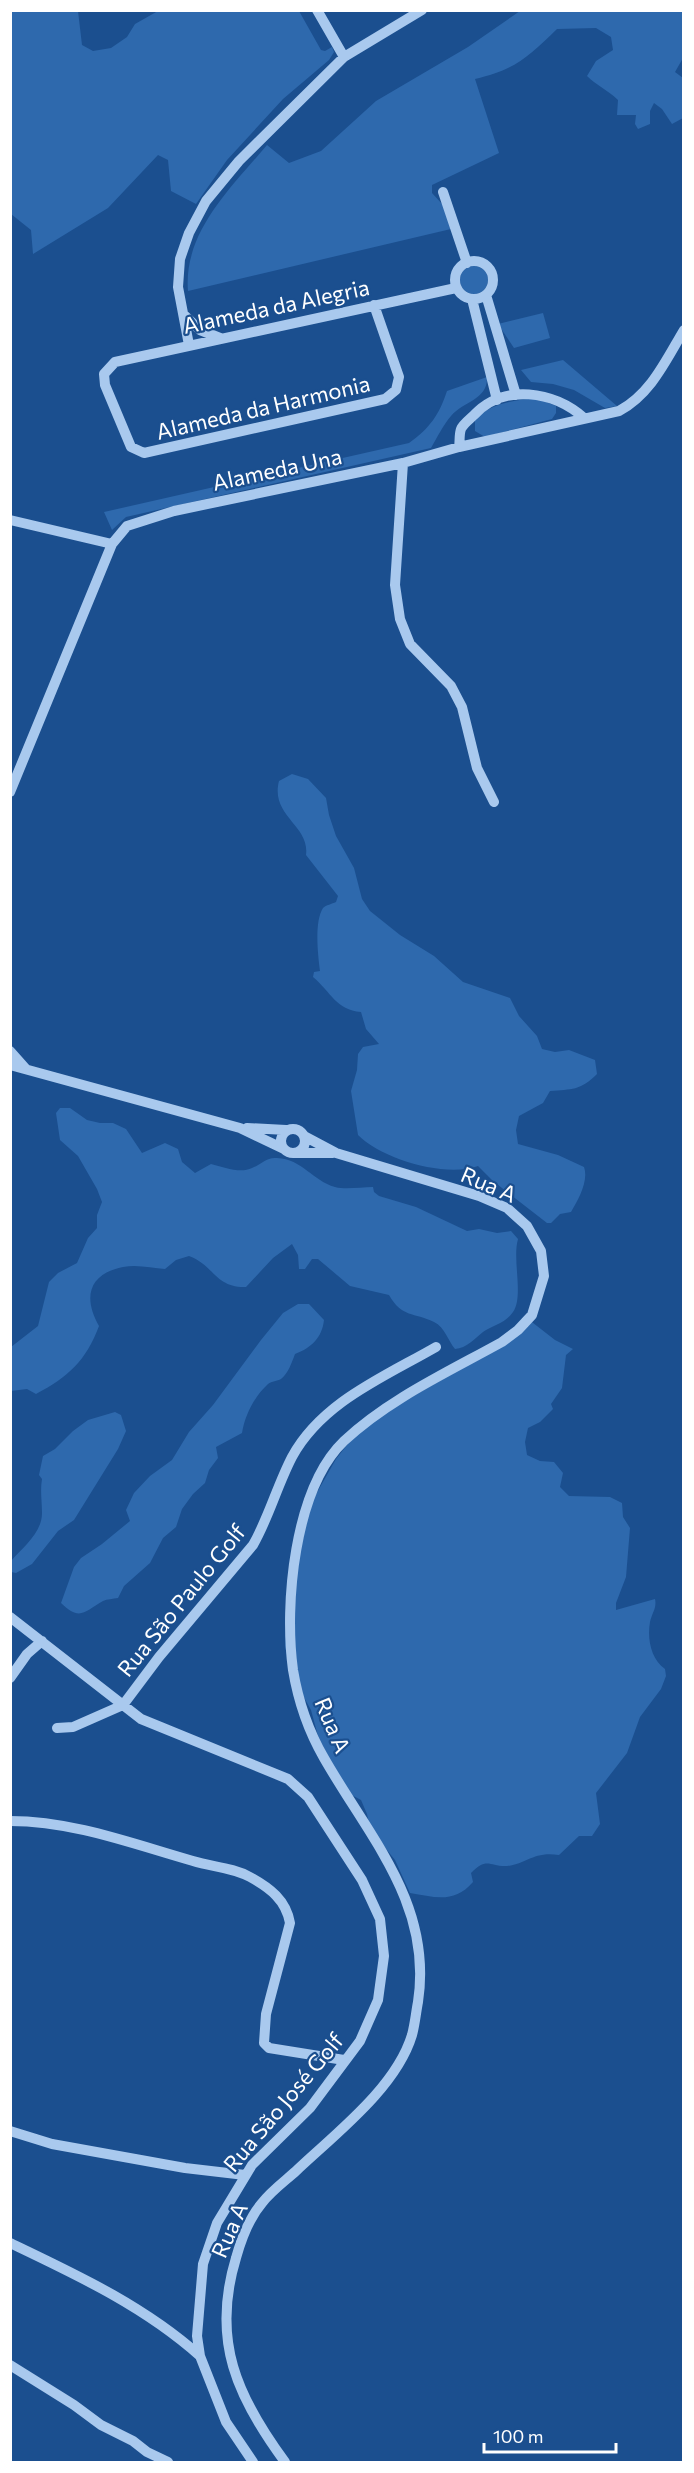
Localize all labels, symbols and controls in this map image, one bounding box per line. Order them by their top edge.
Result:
street label: Alameda da Alegria [180,273,372,339]
street label: Alameda da Harmonia [153,369,373,445]
street label: Alameda Una [210,442,344,496]
street label: Rua A [457,1160,521,1208]
street label: Rua São Paulo Golf [111,1518,251,1682]
street label: Rua A [309,1693,357,1757]
street label: Rua São José Golf [217,2027,349,2177]
street label: Rua A [205,2198,253,2262]
scale bar [484,2416,616,2454]
text: 100 m [493,2425,543,2447]

